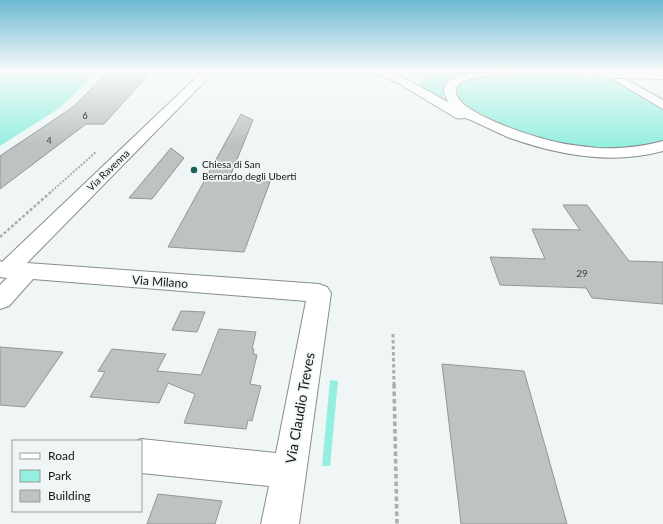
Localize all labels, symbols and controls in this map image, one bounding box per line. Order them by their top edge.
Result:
house number: 6 [82,110,88,121]
house number: 4 [46,135,52,146]
street label: Via Ravenna [84,147,132,193]
place label: Chiesa di San Bernardo degli Uberti [202,158,296,182]
marker: Chiesa di San Bernardo degli Uberti [189,165,199,175]
house number: 29 [576,267,588,279]
street label: Via Milano [131,272,189,291]
street label: Via Claudio Treves [281,351,318,465]
legend [12,440,142,512]
text: Road [48,448,75,463]
text: Park [48,468,72,483]
text: Building [48,488,91,503]

